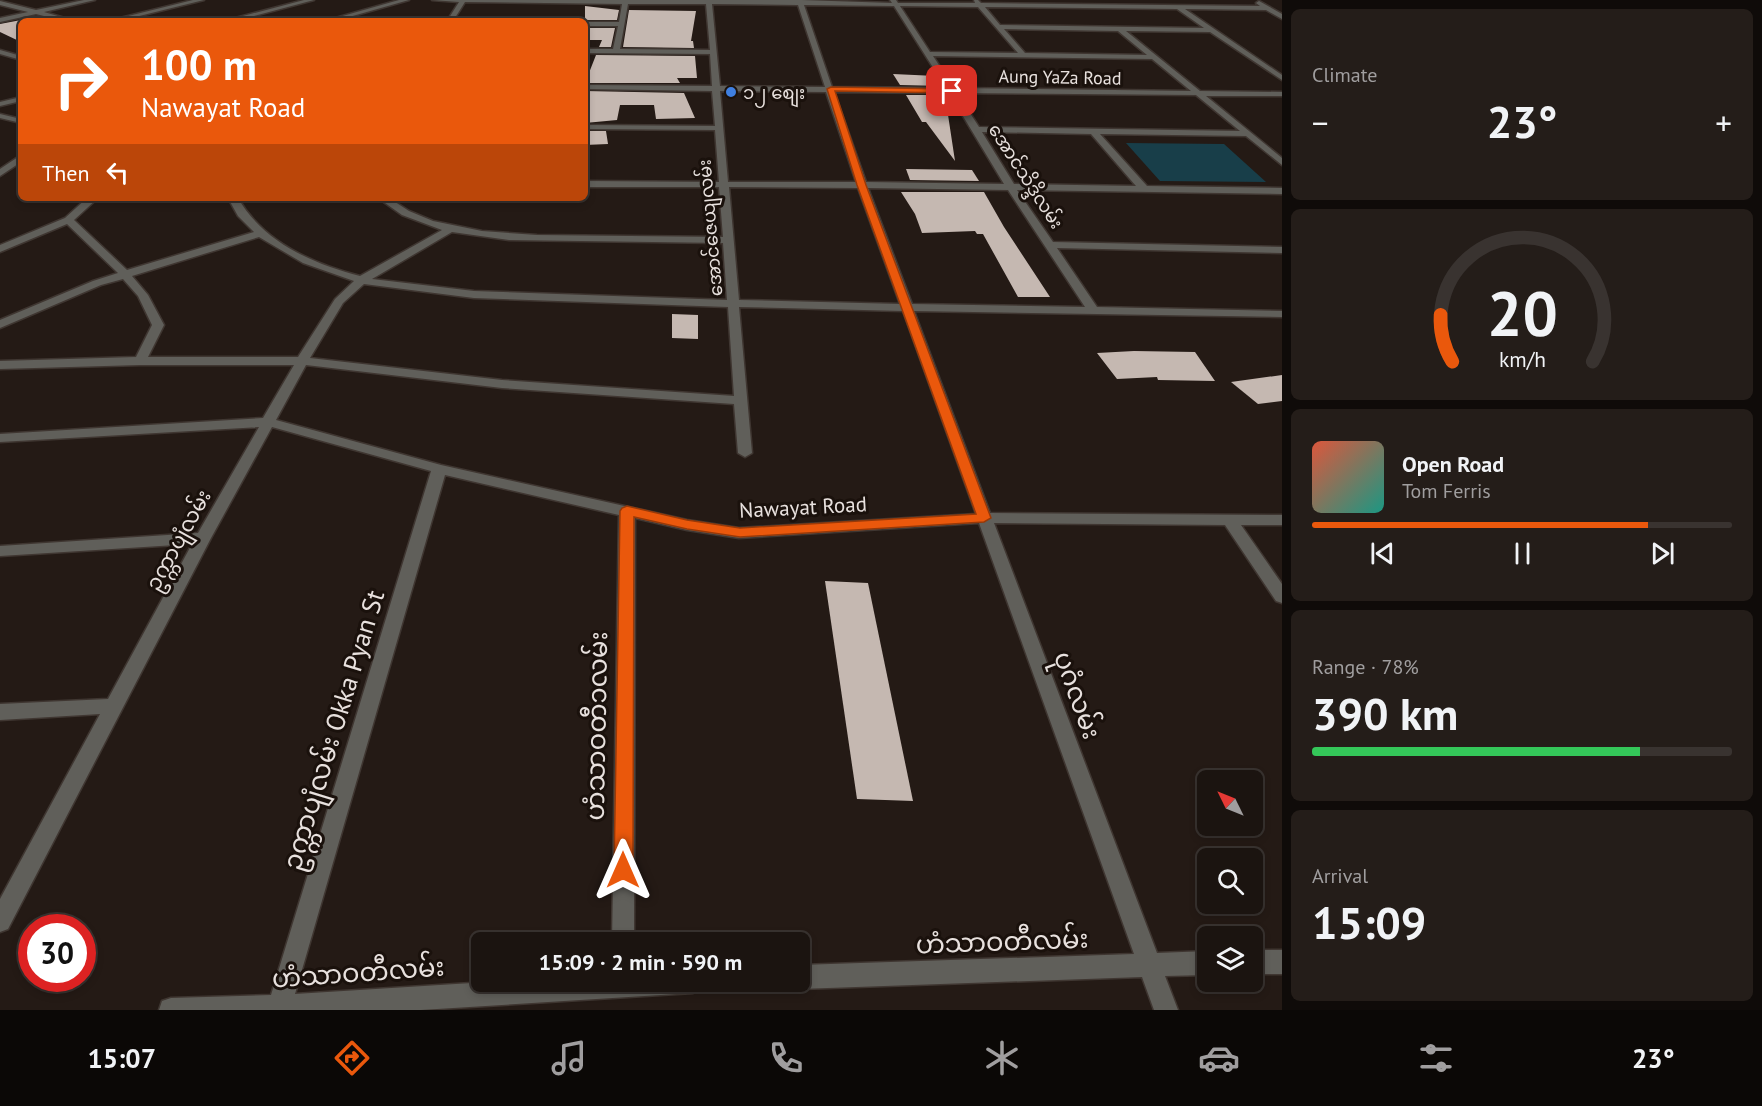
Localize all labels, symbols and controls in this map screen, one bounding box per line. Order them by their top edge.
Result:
text: 100 m [141,37,257,92]
icon: right [42,42,120,120]
text: Climate [1312,62,1378,88]
street label: Aung YaZa Road [998,64,1122,90]
pin [926,65,977,116]
icon: arrive [935,74,968,107]
place label: ၁၂ စျေး [743,81,805,108]
marker: ၁၂ စျေး [724,85,738,99]
text: Nawayat Road [141,90,305,124]
text: 23° [1487,92,1557,150]
text: − [1312,101,1329,144]
text: + [1715,101,1732,144]
street label: အောင်သိဒ္ဒိလမ်း [980,118,1070,235]
icon: left [101,156,134,189]
street label: အောင်ဇေယျလမ်း [692,158,731,297]
text: Then [42,159,89,187]
text: 20 [1487,272,1557,353]
text: km/h [1498,345,1545,373]
text: Open Road [1402,450,1504,478]
text: Tom Ferris [1402,478,1491,504]
street label: ဥက္ကာပျံလမ်း [137,484,221,598]
street label: Nawayat Road [738,490,868,524]
icon: previous [1366,537,1399,570]
icon: pause [1506,537,1539,570]
icon: next [1646,537,1679,570]
street label: ဥက္ကာပျံလမ်း Okka Pyan St [275,586,396,876]
street label: ဟံသာဝတီ၁လမ်း [578,631,614,821]
street label: ပုဂံလမ်း [1042,647,1109,745]
text: Range · 78% [1312,654,1419,680]
text: 390 km [1312,684,1458,742]
north arrow [1197,770,1263,836]
map controls [1197,770,1263,992]
position arrow [591,838,655,902]
button: search [1197,848,1263,914]
text: Arrival [1312,863,1368,889]
text: 15:09 [1312,893,1426,951]
speed limit sign: 30 [18,914,96,992]
street label: ဟံသာဝတီလမ်း [915,921,1089,961]
button: layers [1197,926,1263,992]
text: 15:09 · 2 min · 590 m [539,948,742,976]
street label: ဟံသာဝတီလမ်း [271,950,445,994]
icon: directions [331,1037,373,1079]
icon: music [548,1037,590,1079]
icon: phone [765,1037,807,1079]
icon: climate [981,1037,1023,1079]
icon: car [1198,1037,1240,1079]
icon: filters [1415,1037,1457,1079]
text: 15:07 [87,1041,156,1075]
text: 23° [1632,1041,1674,1075]

